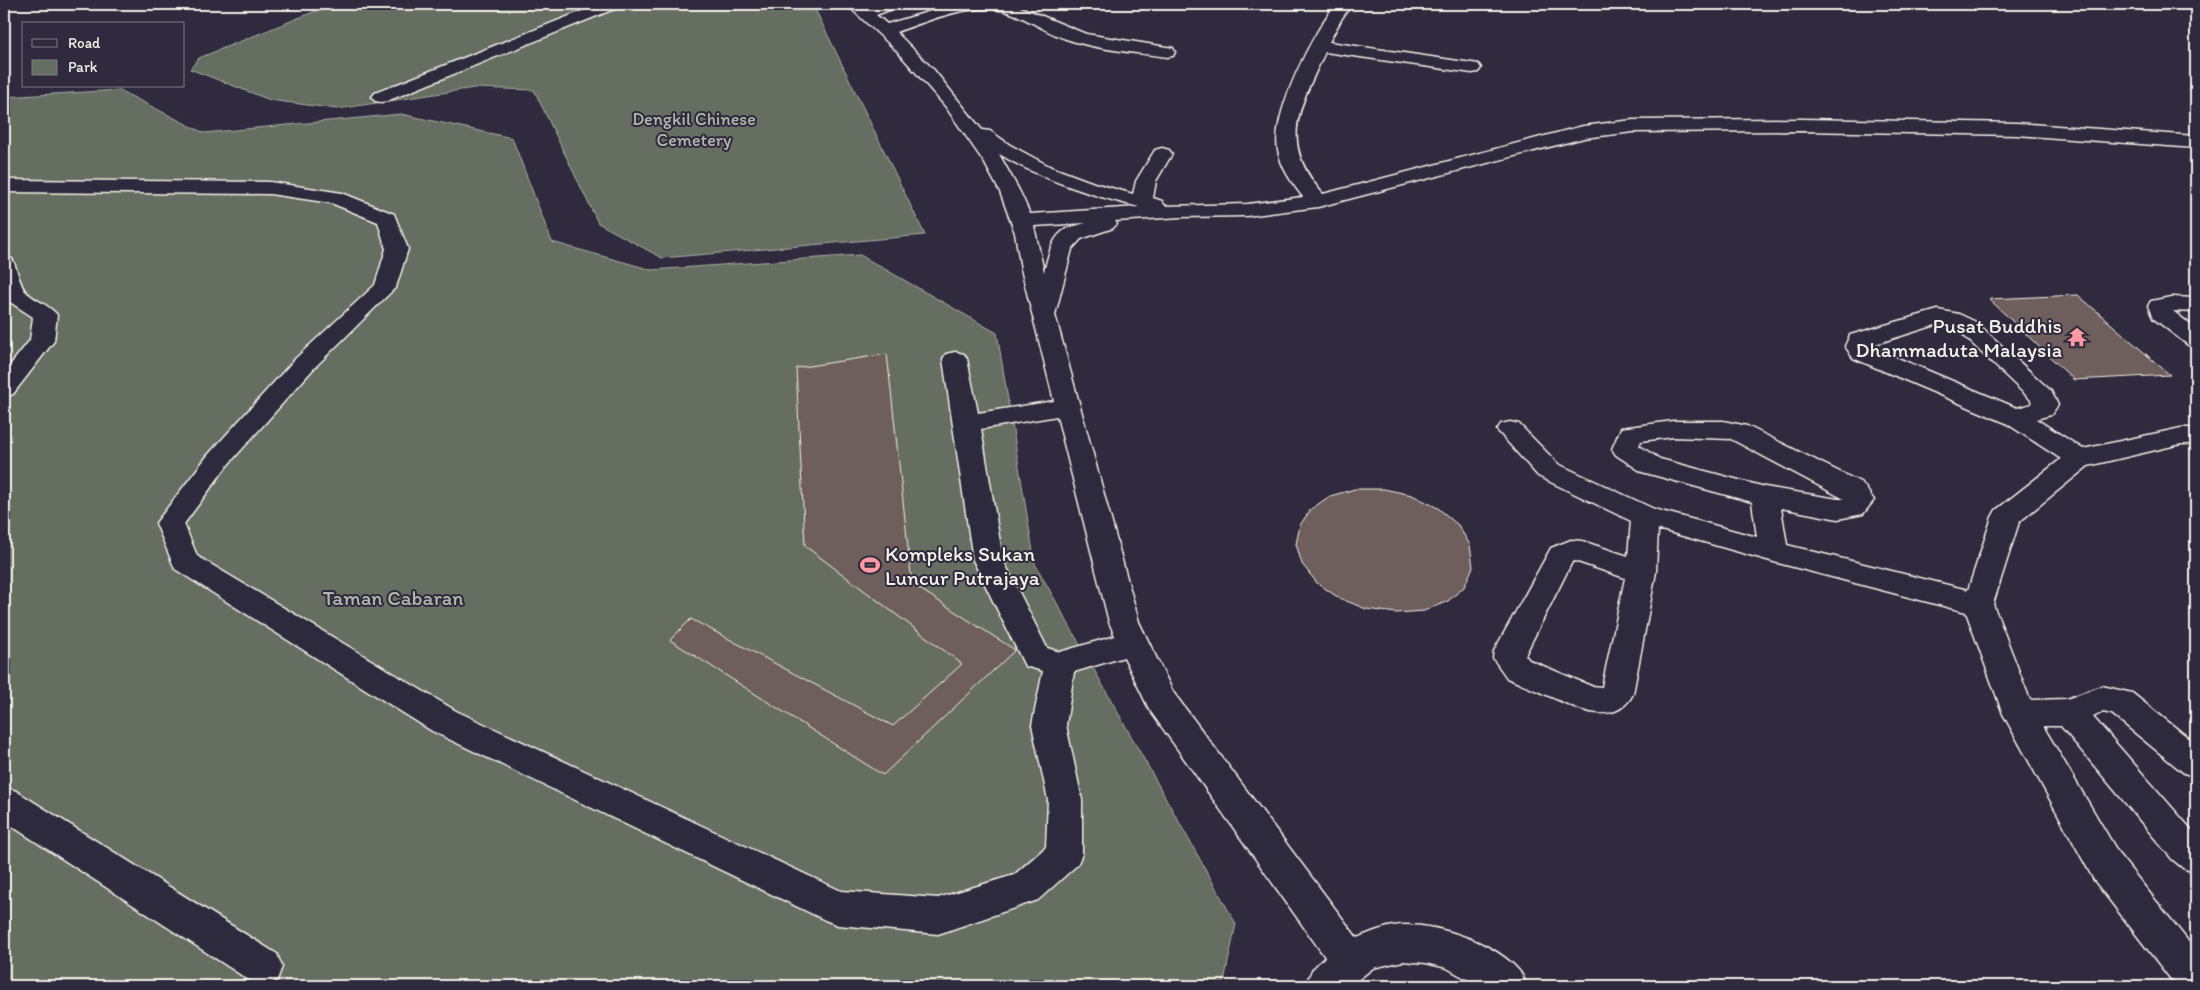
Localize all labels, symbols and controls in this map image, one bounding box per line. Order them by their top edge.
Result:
legend [22,22,185,88]
text: Road [68,34,101,52]
text: Park [68,58,98,76]
park label: Dengkil Chinese Cemetery [632,108,756,151]
place label: Pusat Buddhis Dhammaduta Malaysia [1856,313,2062,362]
temple icon: Pusat Buddhis Dhammaduta Malaysia [2066,326,2088,348]
place label: Kompleks Sukan Luncur Putrajaya [885,541,1040,590]
sports icon: Kompleks Sukan Luncur Putrajaya [859,554,881,576]
park label: Taman Cabaran [323,585,463,610]

